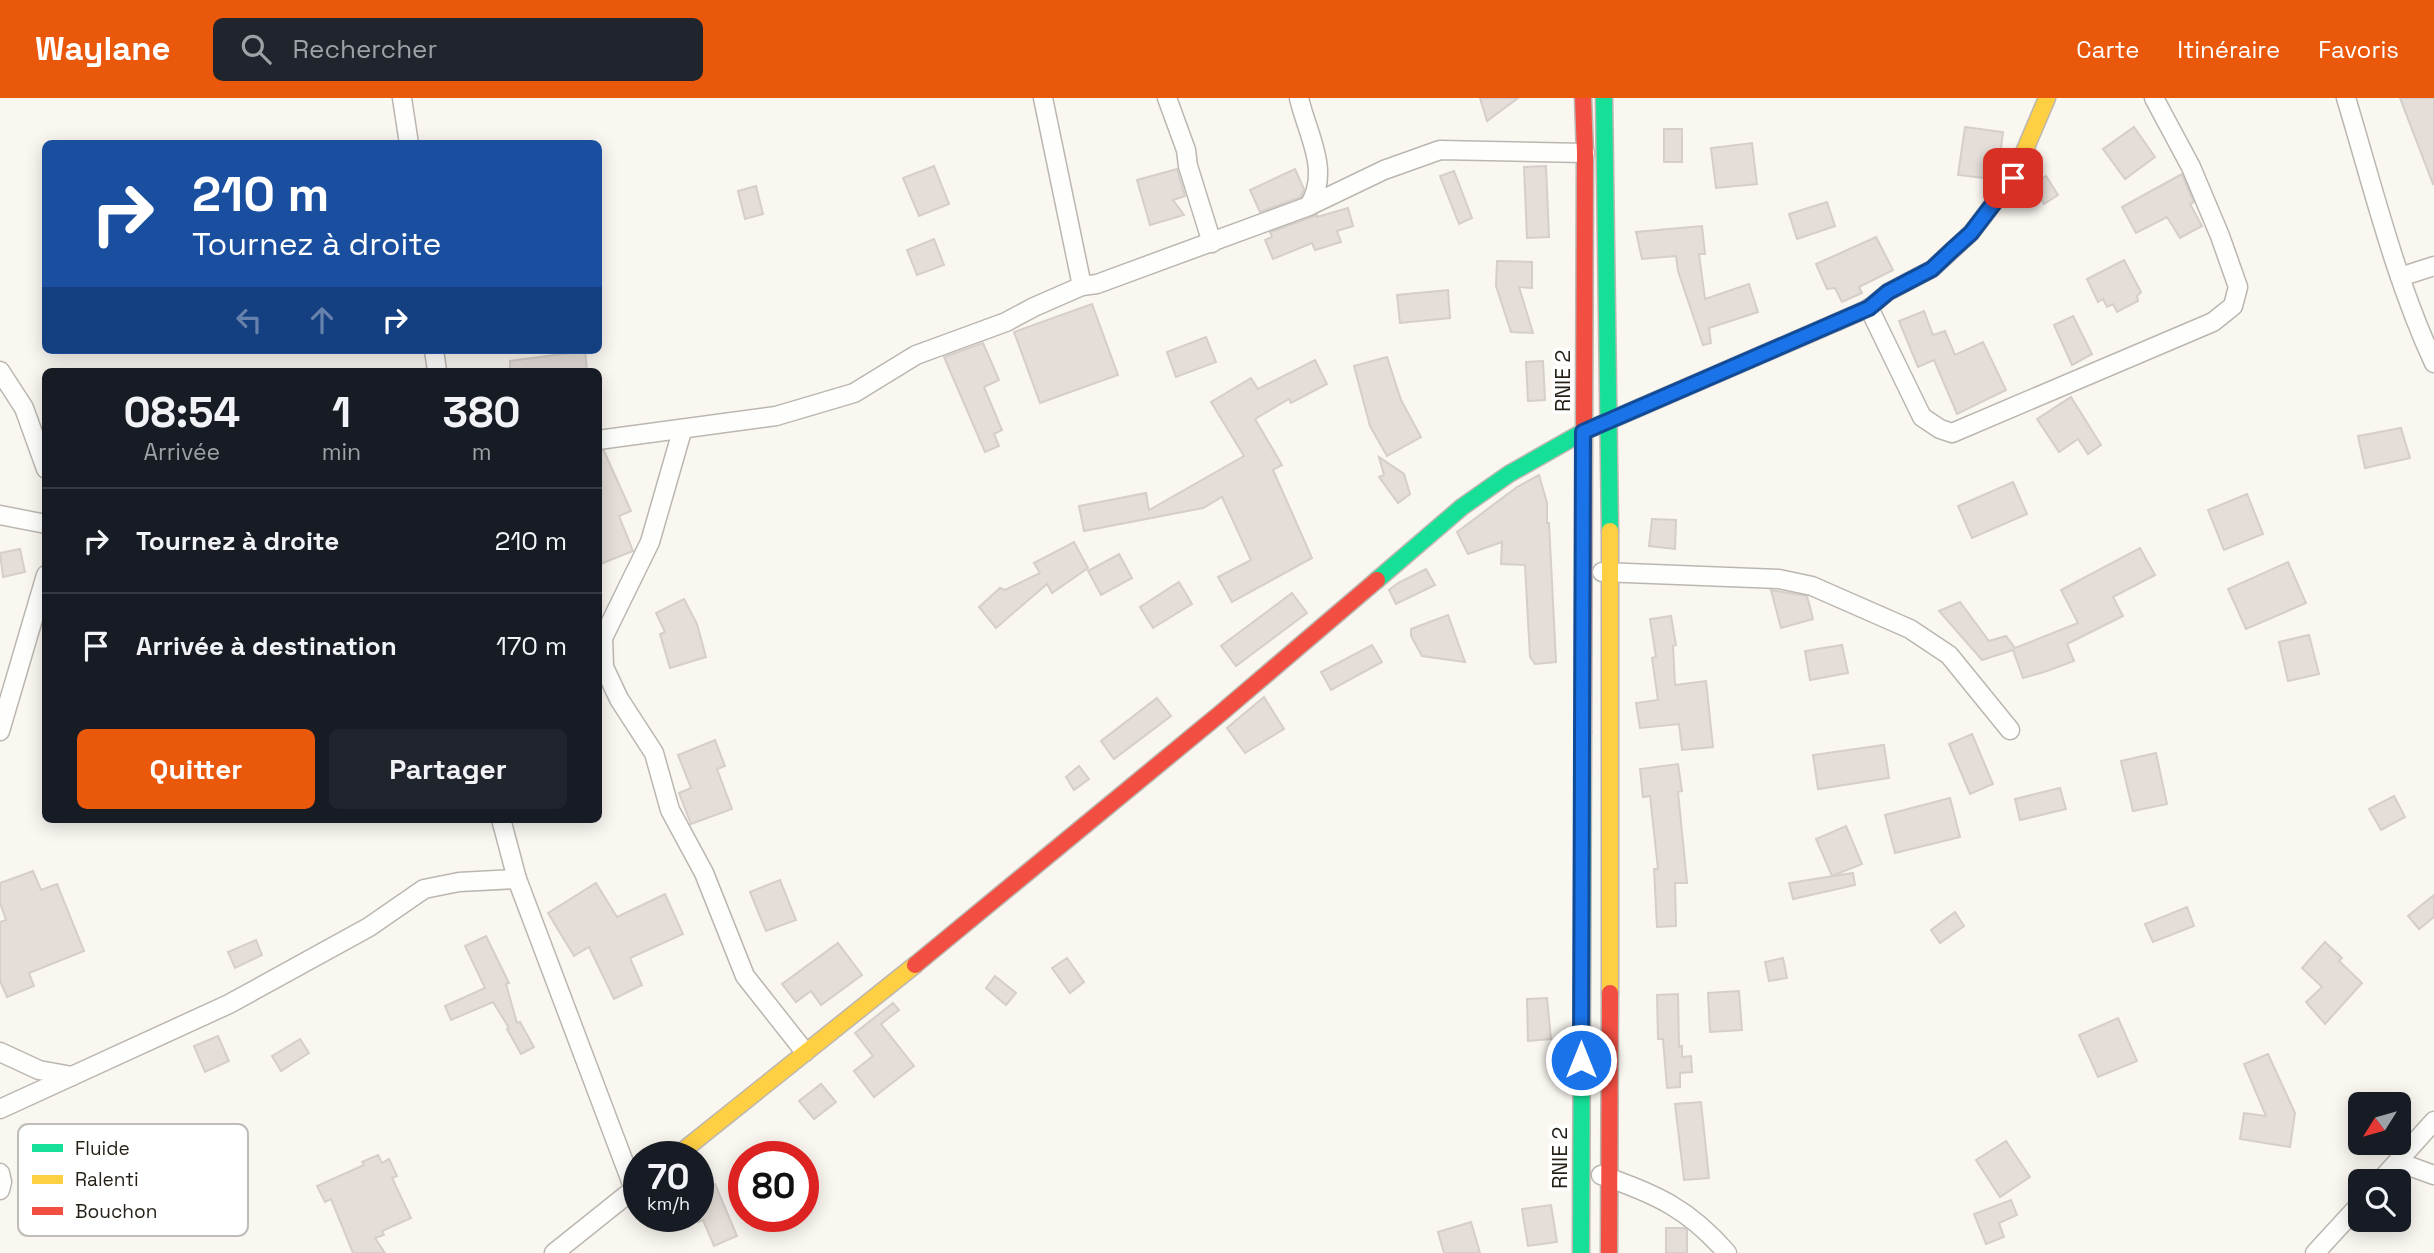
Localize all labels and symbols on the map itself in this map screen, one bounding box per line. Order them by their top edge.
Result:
pin [1983,148,2043,208]
street label: RNIE 2 [1549,350,1576,412]
position arrow [1544,1023,1618,1097]
north arrow [2348,1092,2412,1155]
legend [18,1124,248,1236]
street label: RNIE 2 [1546,1127,1573,1189]
text: Fluide [75,1136,130,1161]
speed limit sign: 80 [728,1141,819,1232]
text: Ralenti [75,1167,139,1192]
text: Bouchon [75,1199,157,1224]

